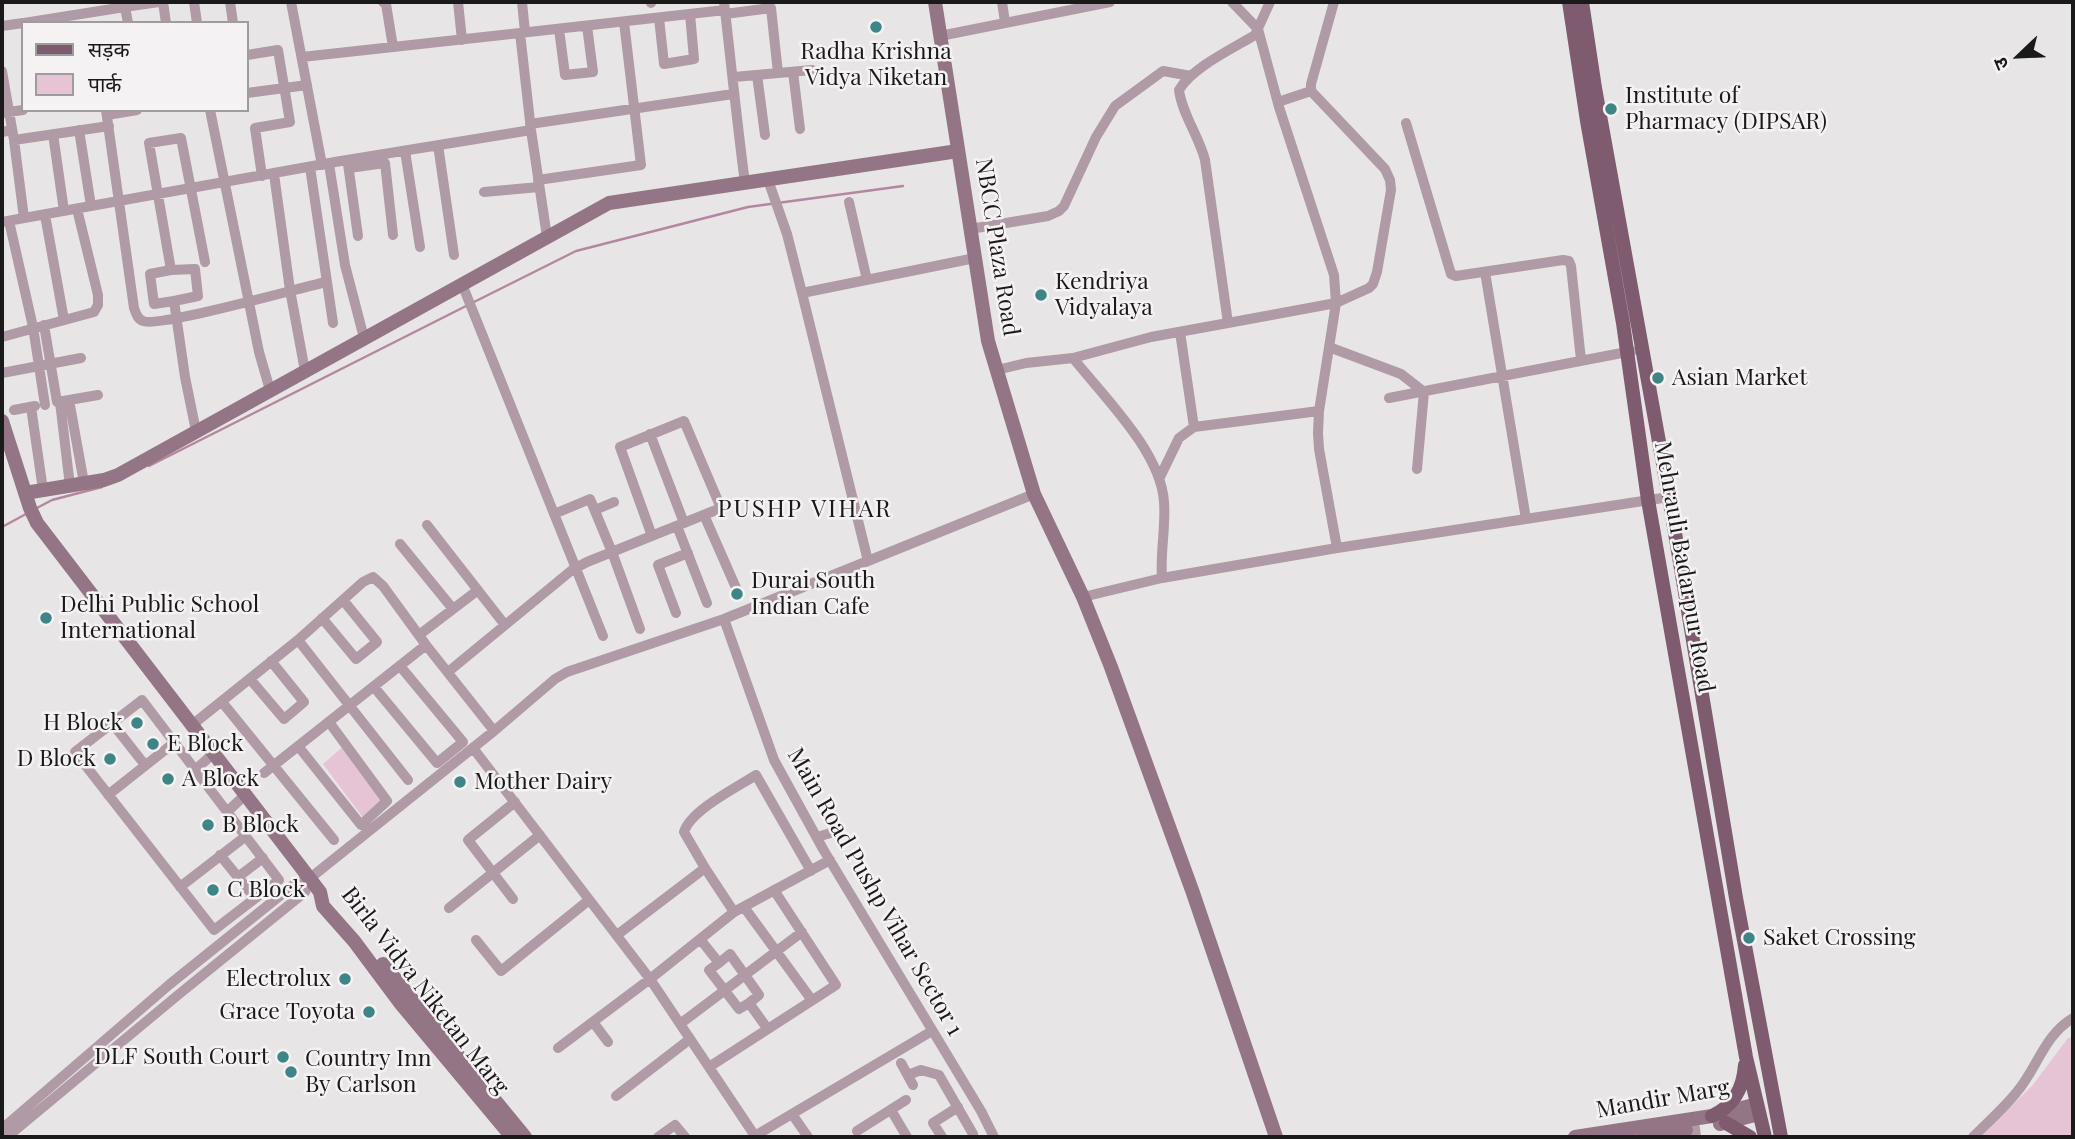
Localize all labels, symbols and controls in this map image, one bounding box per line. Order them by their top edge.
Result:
marker: Radha Krishna Vidya Niketan [868,19,884,35]
legend [21,21,248,112]
north arrow [1984,21,2054,91]
text: सड़क [88,34,130,62]
place label: Radha Krishna Vidya Niketan [800,38,952,92]
text: उ [1986,54,2014,74]
text: पार्क [88,69,122,97]
place label: Institute of Pharmacy (DIPSAR) [1625,82,1827,136]
marker: Institute of Pharmacy (DIPSAR) [1603,101,1619,117]
street label: NBCC Plaza Road [969,156,1025,338]
place label: Kendriya Vidyalaya [1055,268,1153,322]
marker: Kendriya Vidyalaya [1033,287,1049,303]
place label: Asian Market [1672,364,1807,392]
marker: Asian Market [1650,370,1666,386]
street label: Mehrauli Badarpur Road [1648,439,1720,695]
district label: PUSHP VIHAR [719,496,891,524]
place label: Durai South Indian Cafe [751,567,875,621]
marker: Durai South Indian Cafe [729,586,745,602]
place label: Delhi Public School International [60,591,259,645]
marker: Delhi Public School International [38,610,54,626]
place label: H Block [43,709,123,737]
marker: H Block [129,715,145,731]
place label: E Block [167,730,244,758]
marker: E Block [145,736,161,752]
street label: Main Road Pushp Vihar Sector 1 [781,743,969,1041]
place label: D Block [17,745,96,773]
marker: D Block [102,751,118,767]
place label: A Block [182,765,259,793]
place label: Mother Dairy [474,768,612,796]
marker: A Block [160,771,176,787]
marker: Mother Dairy [452,774,468,790]
place label: B Block [222,811,299,839]
marker: B Block [200,817,216,833]
place label: C Block [227,876,305,904]
marker: C Block [205,882,221,898]
street label: Birla Vidya Niketan Marg [335,882,515,1100]
place label: Saket Crossing [1763,924,1916,952]
marker: Saket Crossing [1741,930,1757,946]
place label: Electrolux [226,965,331,993]
marker: Electrolux [337,971,353,987]
place label: Grace Toyota [219,998,355,1026]
marker: Grace Toyota [361,1004,377,1020]
place label: DLF South Court [94,1043,269,1071]
place label: Country Inn By Carlson [305,1045,431,1099]
marker: DLF South Court [275,1049,291,1065]
marker: Country Inn By Carlson [283,1064,299,1080]
street label: Mandir Marg [1594,1074,1732,1124]

